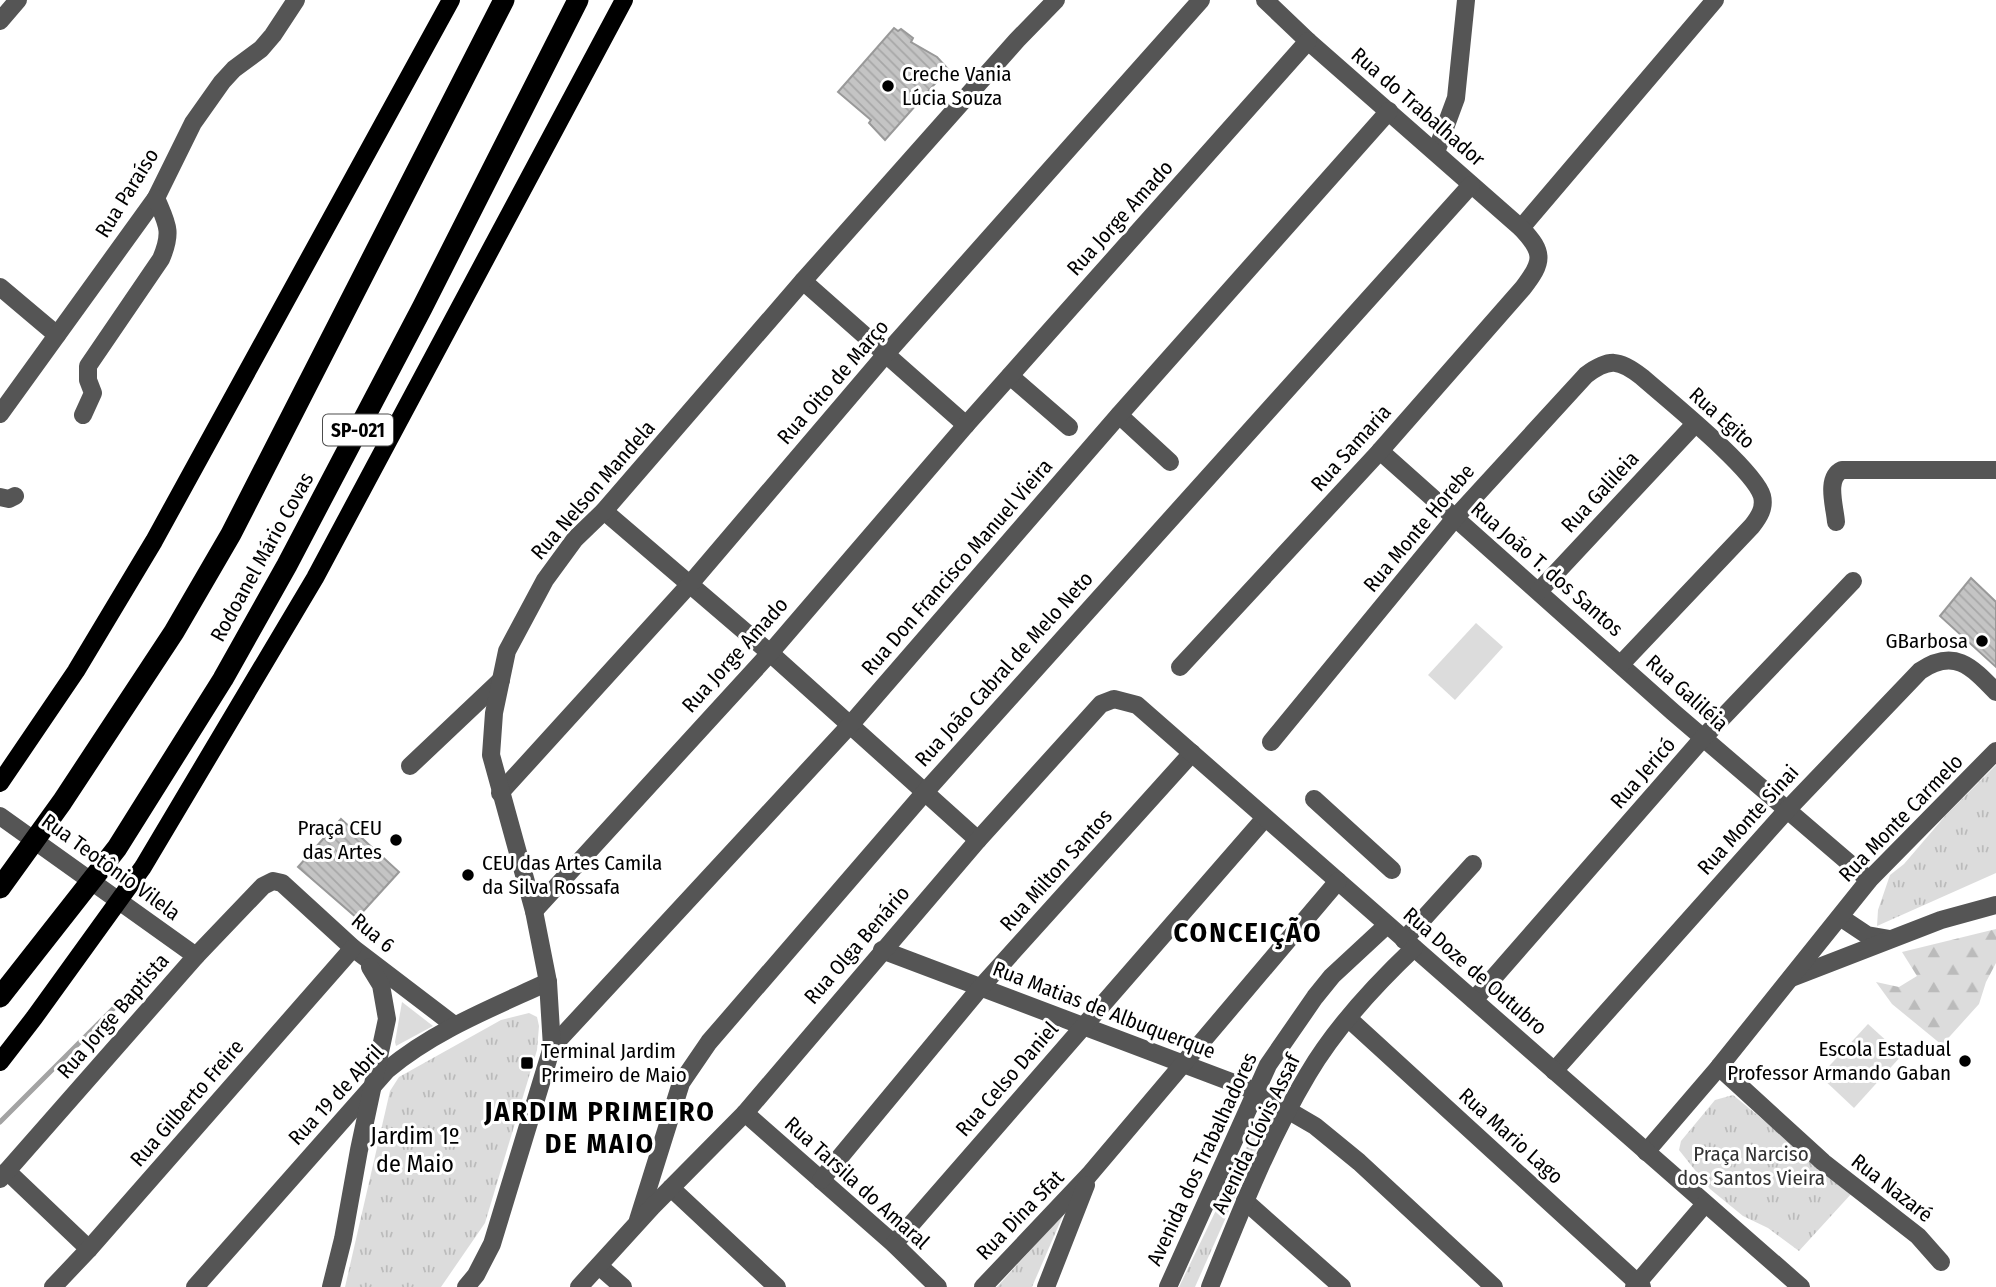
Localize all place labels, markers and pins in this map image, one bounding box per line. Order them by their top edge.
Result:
place label: Creche Vania Lúcia Souza [902,61,1012,111]
marker: Creche Vania Lúcia Souza [880,78,896,94]
place label: GBarbosa [1886,628,1968,654]
marker: GBarbosa [1974,633,1990,649]
place label: Praça CEU das Artes [298,815,382,865]
marker: Praça CEU das Artes [388,832,404,848]
place label: CEU das Artes Camila da Silva Rossafa [482,850,662,900]
marker: CEU das Artes Camila da Silva Rossafa [460,867,476,883]
place label: Escola Estadual Professor Armando Gaban [1727,1036,1951,1086]
place label: Terminal Jardim Primeiro de Maio [541,1038,687,1088]
marker: Escola Estadual Professor Armando Gaban [1957,1053,1973,1069]
marker: Terminal Jardim Primeiro de Maio [519,1055,535,1071]

